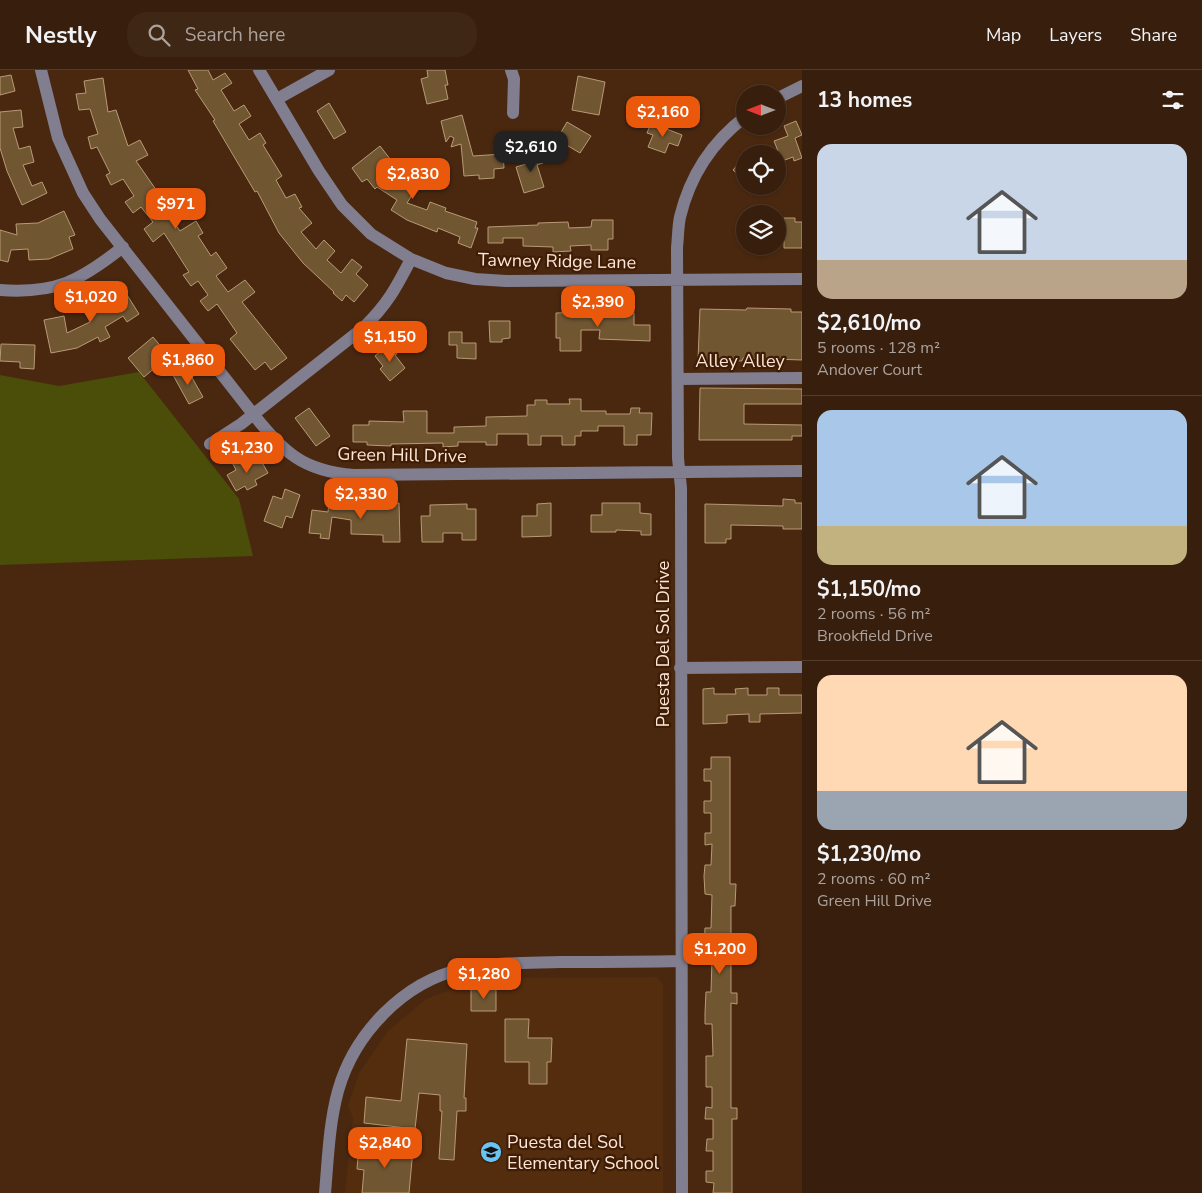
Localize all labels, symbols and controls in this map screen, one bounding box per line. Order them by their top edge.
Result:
search box [127,12,477,57]
text: Nestly [25,19,97,51]
icon: search [145,21,173,49]
text: Search here [185,22,285,48]
text: Map [986,23,1021,47]
text: Layers [1049,23,1102,47]
text: Share [1130,23,1177,47]
north arrow [736,85,786,135]
map controls [736,85,786,255]
text: 13 homes [817,86,912,114]
icon: filters [1159,86,1187,114]
pin: $2,160 [622,96,704,138]
text: $2,160 [637,101,689,123]
pin: $2,610 [490,131,572,173]
text: $2,610 [505,136,557,158]
button: locate [736,145,786,195]
pin: $2,830 [372,158,454,200]
text: $2,830 [387,163,439,185]
icon: home [957,177,1047,267]
pin: $971 [146,188,206,230]
text: $971 [157,193,195,215]
button: layers [736,205,786,255]
street label: Tawney Ridge Lane [478,248,636,274]
pin: $1,020 [50,280,132,323]
text: $1,020 [65,286,117,308]
pin: $2,390 [557,286,639,328]
text: $2,390 [572,291,624,313]
text: $2,610/mo [817,309,921,337]
pin: $1,150 [349,320,431,363]
text: $1,150 [364,326,416,348]
text: 5 rooms · 128 m² [817,337,940,359]
pin: $1,860 [147,344,229,386]
text: $1,860 [162,349,214,371]
street label: Alley Alley [695,349,785,373]
text: Andover Court [817,359,922,381]
pin: $1,230 [206,432,288,474]
text: $1,230 [221,437,273,459]
street label: Green Hill Drive [337,442,467,468]
icon: home [957,442,1047,532]
pin: $2,330 [320,478,402,520]
text: $2,330 [335,483,387,505]
street label: Puesta Del Sol Drive [651,561,675,727]
text: $1,150/mo [817,575,921,603]
text: 2 rooms · 56 m² [817,603,930,625]
text: Brookfield Drive [817,625,933,647]
icon: home [957,707,1047,797]
text: $1,230/mo [817,840,921,868]
text: 2 rooms · 60 m² [817,868,930,890]
text: Green Hill Drive [817,890,932,912]
pin: $1,200 [679,932,761,975]
text: $1,200 [694,938,746,960]
pin: $1,280 [443,958,525,1000]
text: $1,280 [458,963,510,985]
pin: $2,840 [344,1126,426,1169]
place label: Puesta del Sol Elementary School [507,1130,660,1175]
text: $2,840 [359,1132,411,1154]
school or university icon: Puesta del Sol Elementary School [479,1140,503,1164]

